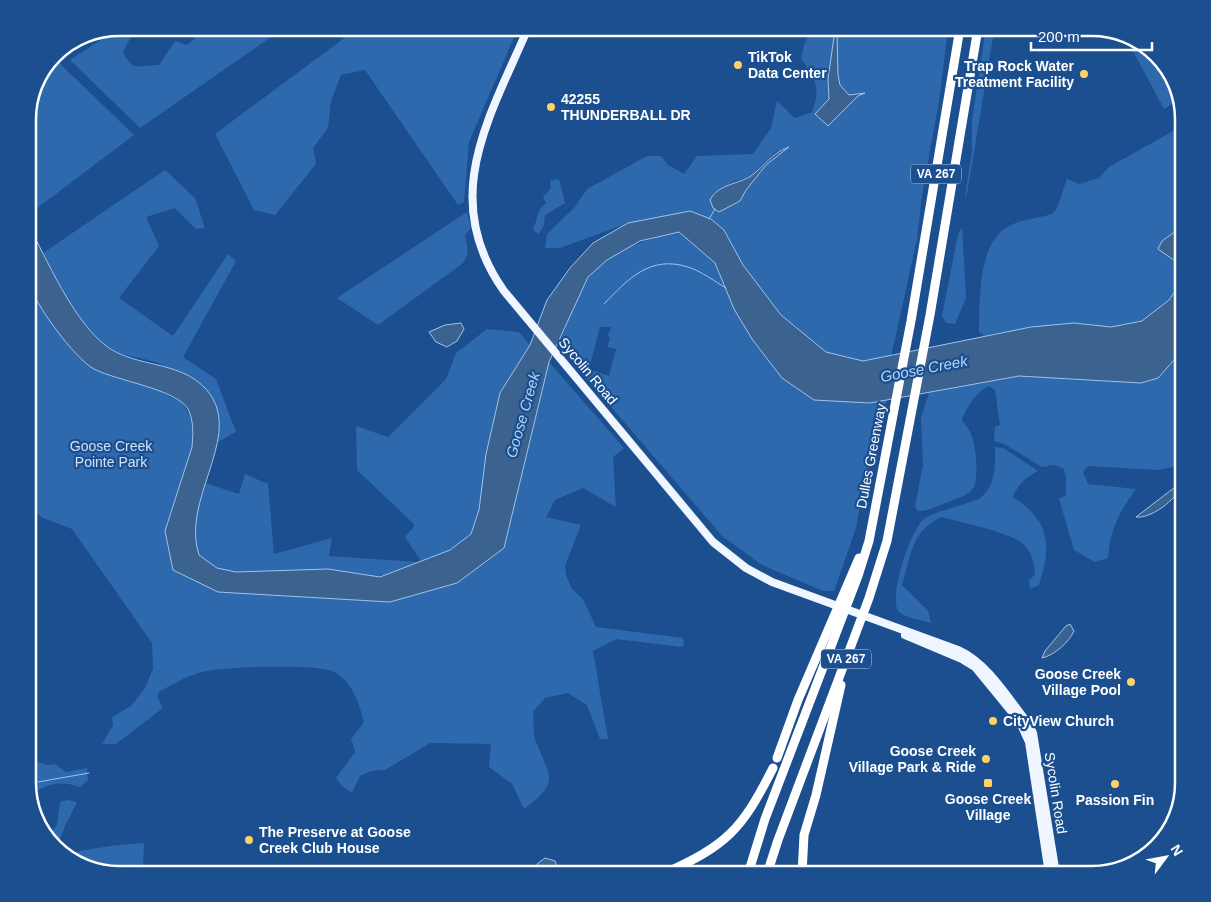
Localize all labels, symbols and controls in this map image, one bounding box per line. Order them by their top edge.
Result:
scale bar [1031,20,1152,52]
text: 200 m [1038,28,1080,45]
place label: TikTok Data Center [748,49,827,81]
place label: Trap Rock Water Treatment Facility [955,58,1075,90]
marker: TikTok Data Center [732,59,744,71]
marker: Trap Rock Water Treatment Facility [1078,68,1090,80]
place label: 42255 THUNDERBALL DR [561,91,691,123]
marker: 42255 THUNDERBALL DR [545,101,557,113]
road number: VA 267 [911,164,961,183]
street label: Sycolin Road [555,334,621,408]
water label: Goose Creek [879,351,970,385]
water label: Goose Creek [502,369,543,460]
street label: Dulles Greenway [853,402,889,510]
park label: Goose Creek Pointe Park [70,438,153,470]
road number: VA 267 [821,650,871,669]
place label: Goose Creek Village Pool [1035,666,1121,698]
marker: Goose Creek Village Pool [1125,676,1137,688]
place label: CityView Church [1003,713,1114,729]
marker: CityView Church [987,715,999,727]
place label: Goose Creek Village Park & Ride [849,743,976,775]
street label: Sycolin Road [1042,751,1070,835]
marker: Goose Creek Village Park & Ride [980,753,992,765]
marker: Goose Creek Village [982,777,994,789]
marker: Passion Fin [1109,778,1121,790]
place label: Goose Creek Village [945,791,1031,823]
place label: Passion Fin [1076,792,1154,808]
place label: The Preserve at Goose Creek Club House [259,824,411,856]
north arrow [1141,832,1191,882]
marker: The Preserve at Goose Creek Club House [243,834,255,846]
text: N [1168,842,1186,859]

